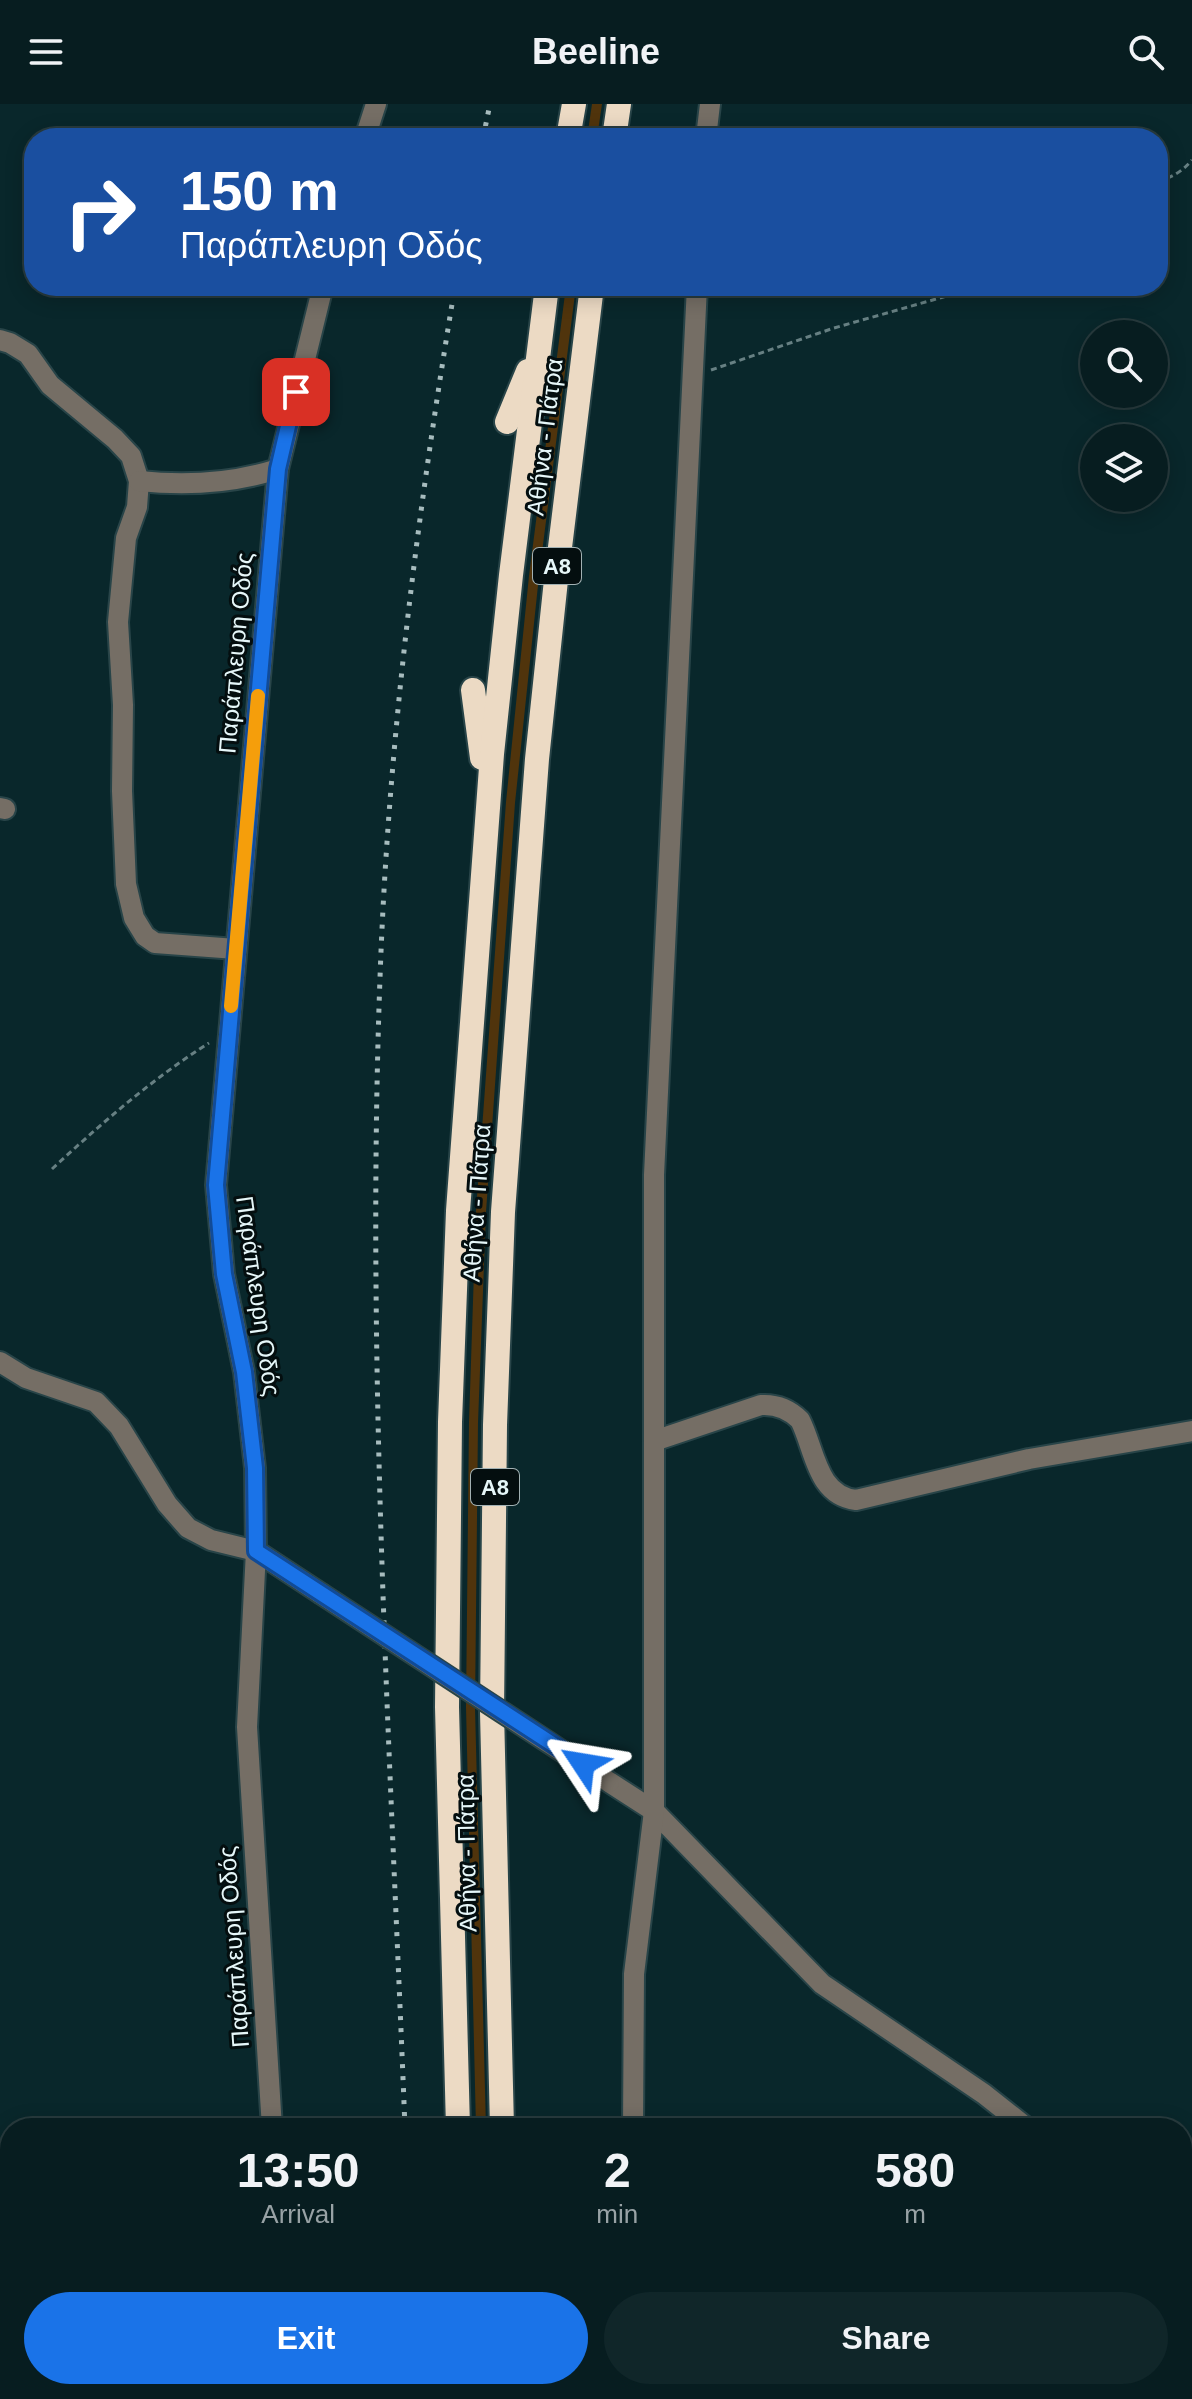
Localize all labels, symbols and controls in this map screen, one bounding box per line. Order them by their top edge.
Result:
icon: menu [24,30,68,74]
icon: search [1124,30,1168,74]
text: Beeline [532,31,660,72]
text: 150 m [180,159,339,222]
icon: right [48,160,152,264]
text: Παράπλευρη Οδός [180,225,483,266]
map controls [1080,320,1168,512]
button: search [1080,320,1168,408]
street label: Αθήνα - Πάτρα [521,357,568,517]
pin [262,358,330,426]
icon: arrive [274,370,318,414]
button: layers [1080,424,1168,512]
road number: Α8 [533,548,581,584]
street label: Παράπλευρη Οδός [213,551,258,755]
street label: Αθήνα - Πάτρα [458,1123,495,1283]
street label: Παράπλευρη Οδός [231,1194,286,1398]
road number: Α8 [471,1469,519,1505]
position arrow [541,1722,625,1806]
street label: Αθήνα - Πάτρα [452,1774,481,1932]
street label: Παράπλευρη Οδός [213,1845,254,2049]
text: 13:50 [237,2144,360,2197]
text: 2 [604,2144,631,2197]
text: 580 [875,2144,955,2197]
text: Arrival [261,2199,335,2229]
text: min [596,2199,638,2229]
text: m [904,2199,926,2229]
button: Exit [24,2292,588,2384]
button: Share [604,2292,1168,2384]

